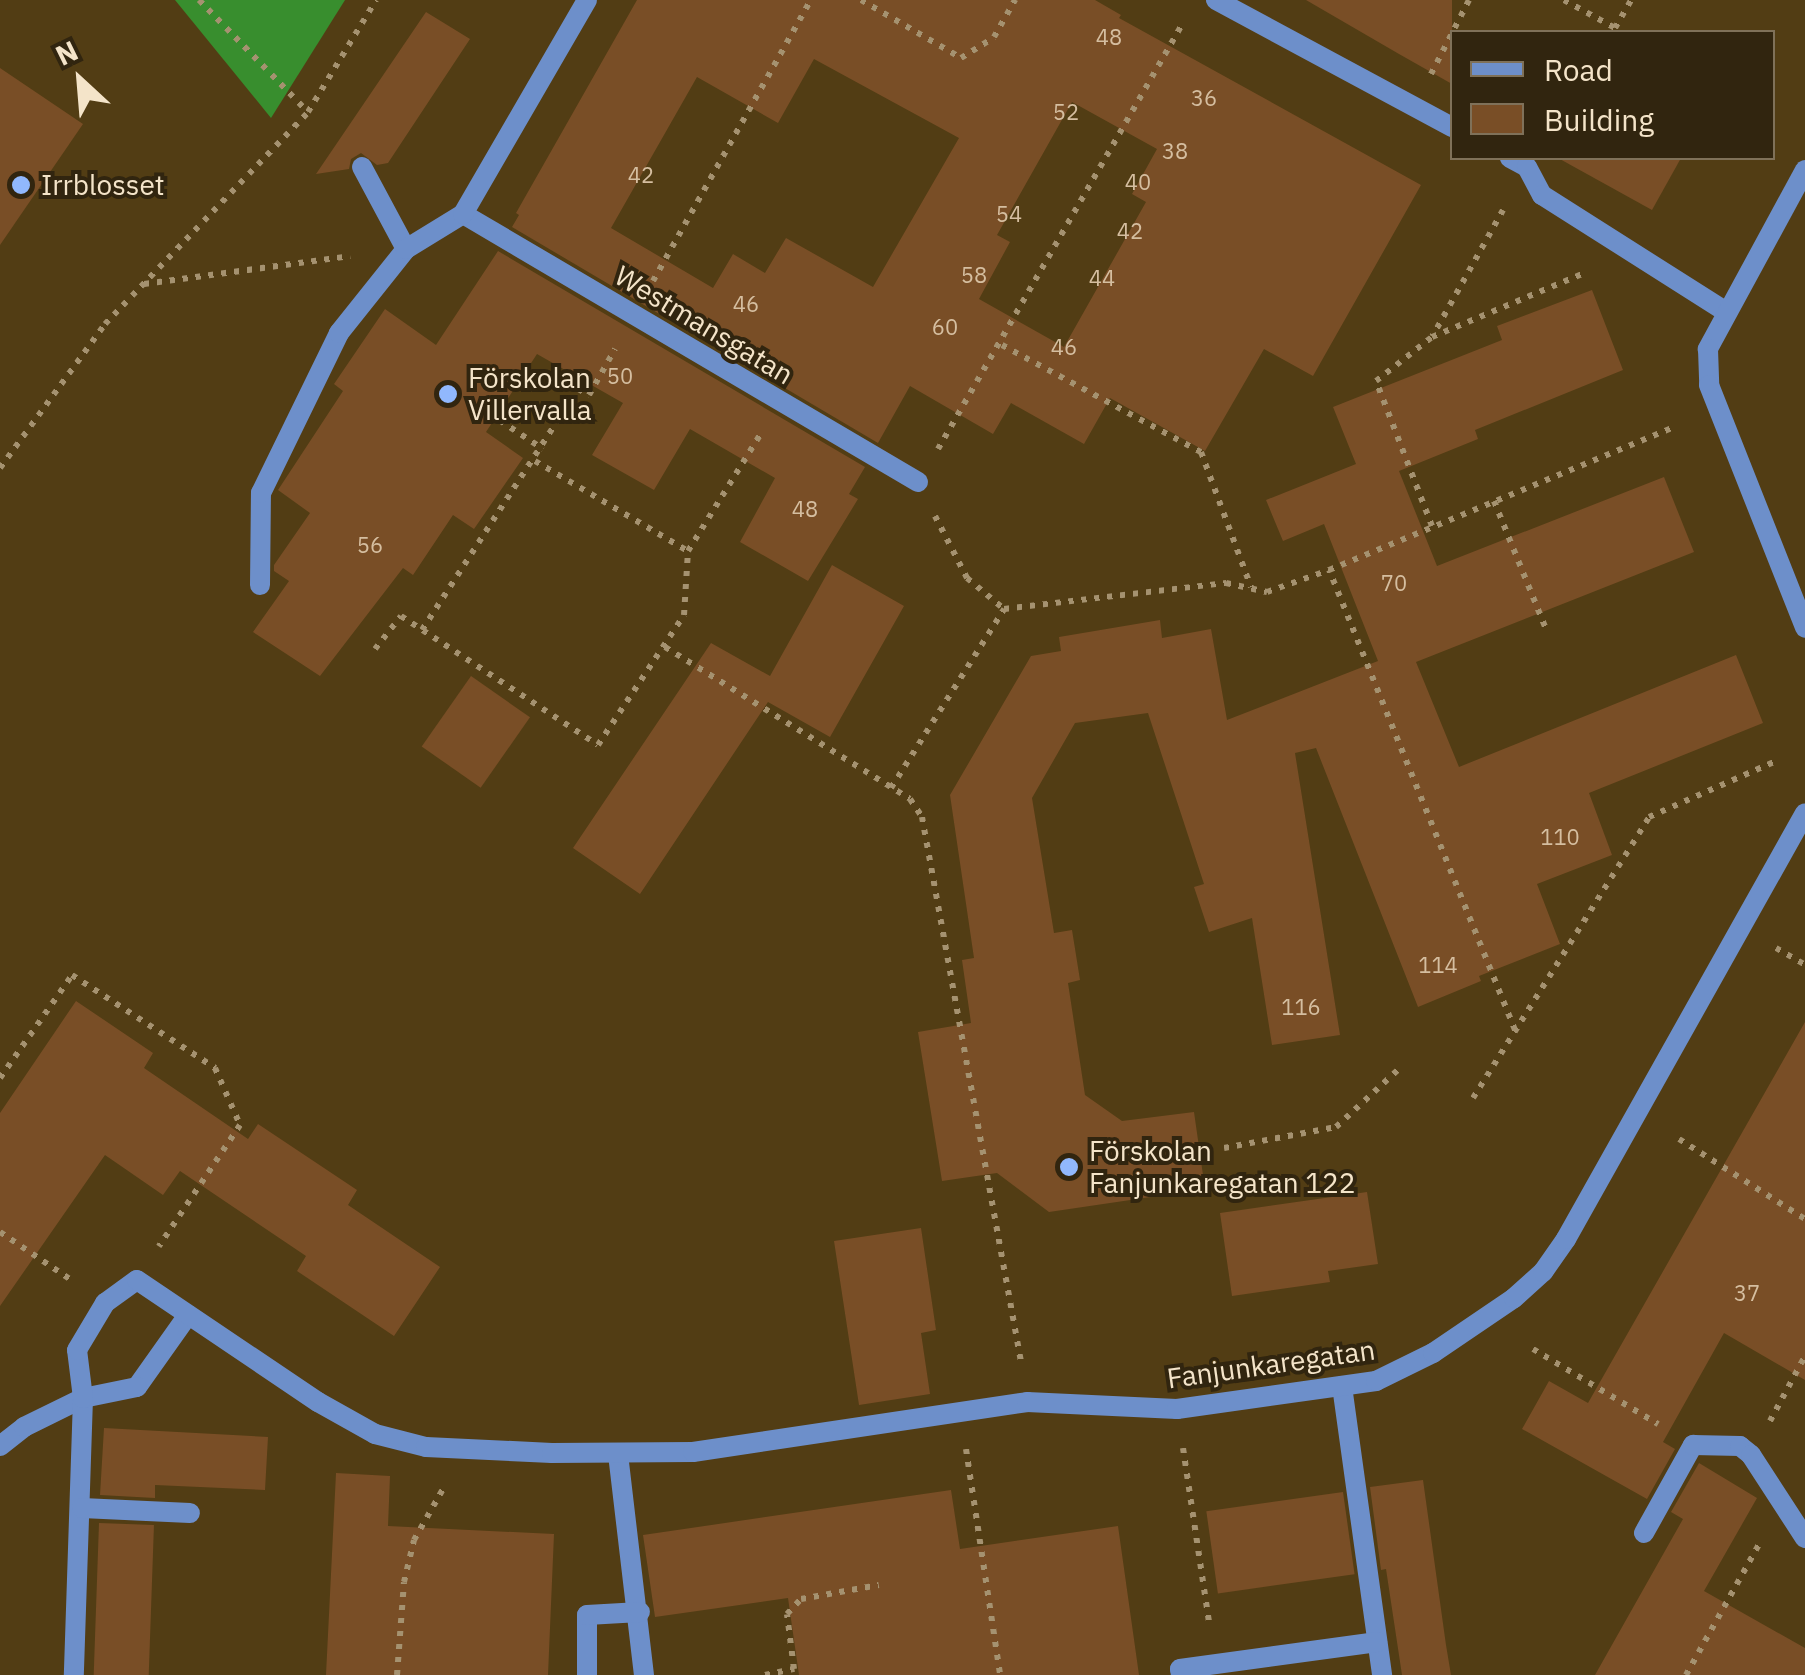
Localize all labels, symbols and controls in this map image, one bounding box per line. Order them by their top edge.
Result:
house number: 48 [1096,24,1122,50]
north arrow [30,30,130,130]
legend [1450,30,1775,160]
text: N [49,32,84,74]
text: Road [1544,50,1613,89]
house number: 36 [1191,85,1217,111]
house number: 52 [1053,99,1079,125]
text: Building [1544,100,1654,139]
house number: 38 [1162,138,1188,164]
house number: 42 [628,162,654,188]
place label: Irrblosset [41,168,165,202]
house number: 40 [1125,169,1151,195]
marker: Irrblosset [10,174,32,196]
house number: 54 [996,201,1022,227]
house number: 42 [1117,218,1143,244]
street label: Westmansgatan [609,259,799,391]
house number: 58 [961,262,987,288]
house number: 44 [1089,265,1115,291]
house number: 46 [733,291,759,317]
house number: 60 [932,314,958,340]
house number: 46 [1051,334,1077,360]
place label: Förskolan Villervalla [468,361,592,427]
house number: 50 [607,363,633,389]
marker: Förskolan Villervalla [437,383,459,405]
house number: 48 [792,496,818,522]
house number: 56 [357,532,383,558]
house number: 70 [1381,570,1407,596]
house number: 110 [1540,824,1580,850]
house number: 114 [1418,952,1458,978]
house number: 116 [1281,994,1321,1020]
place label: Förskolan Fanjunkaregatan 122 [1089,1134,1356,1200]
marker: Förskolan Fanjunkaregatan 122 [1058,1156,1080,1178]
house number: 37 [1734,1280,1760,1306]
street label: Fanjunkaregatan [1165,1333,1377,1395]

